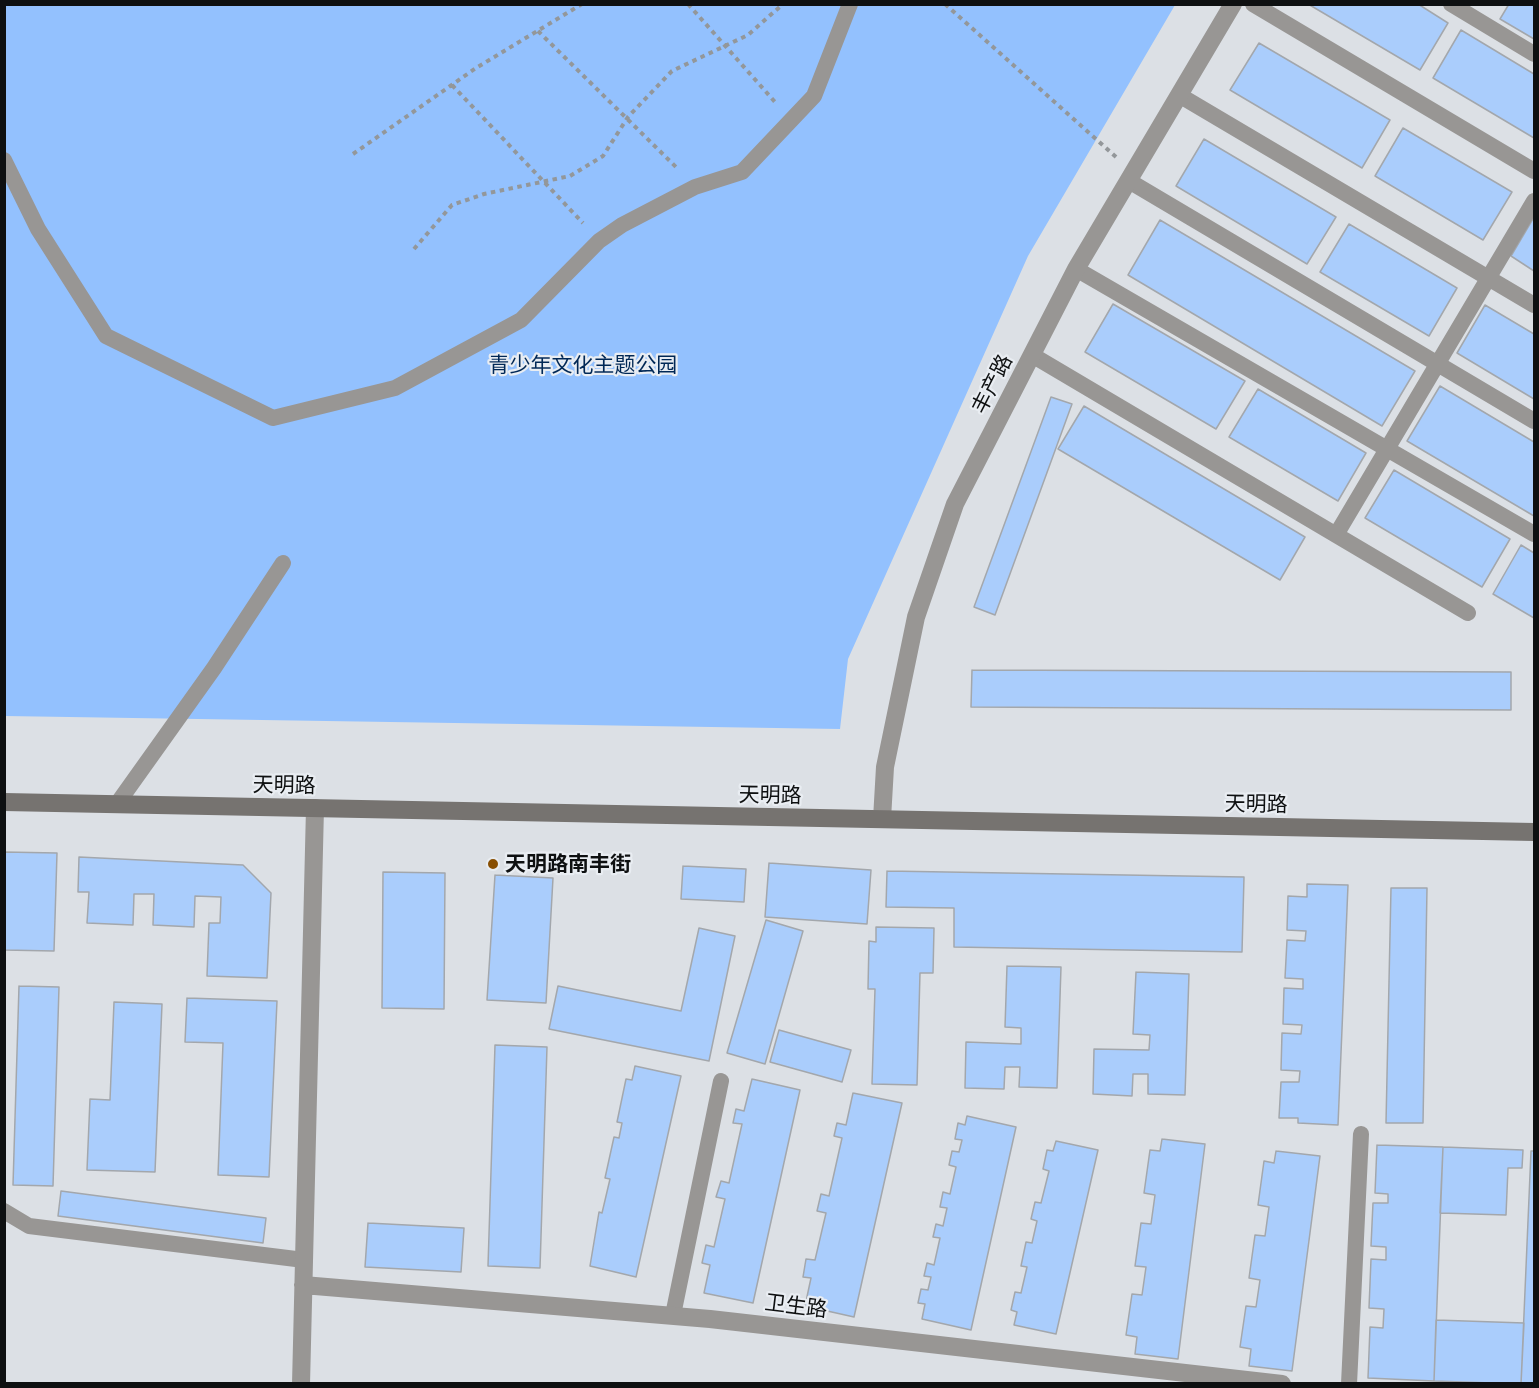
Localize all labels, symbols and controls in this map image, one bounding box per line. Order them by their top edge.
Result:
street label: 丰产路 [966,350,1018,418]
park label: 青少年文化主题公园 [489,352,677,378]
street label: 天明路 [252,772,316,798]
street label: 天明路 [738,782,802,808]
street label: 天明路 [1224,791,1288,817]
place label: 天明路南丰街 [505,851,631,877]
marker: 天明路南丰街 [486,857,500,871]
street label: 卫生路 [763,1290,829,1322]

